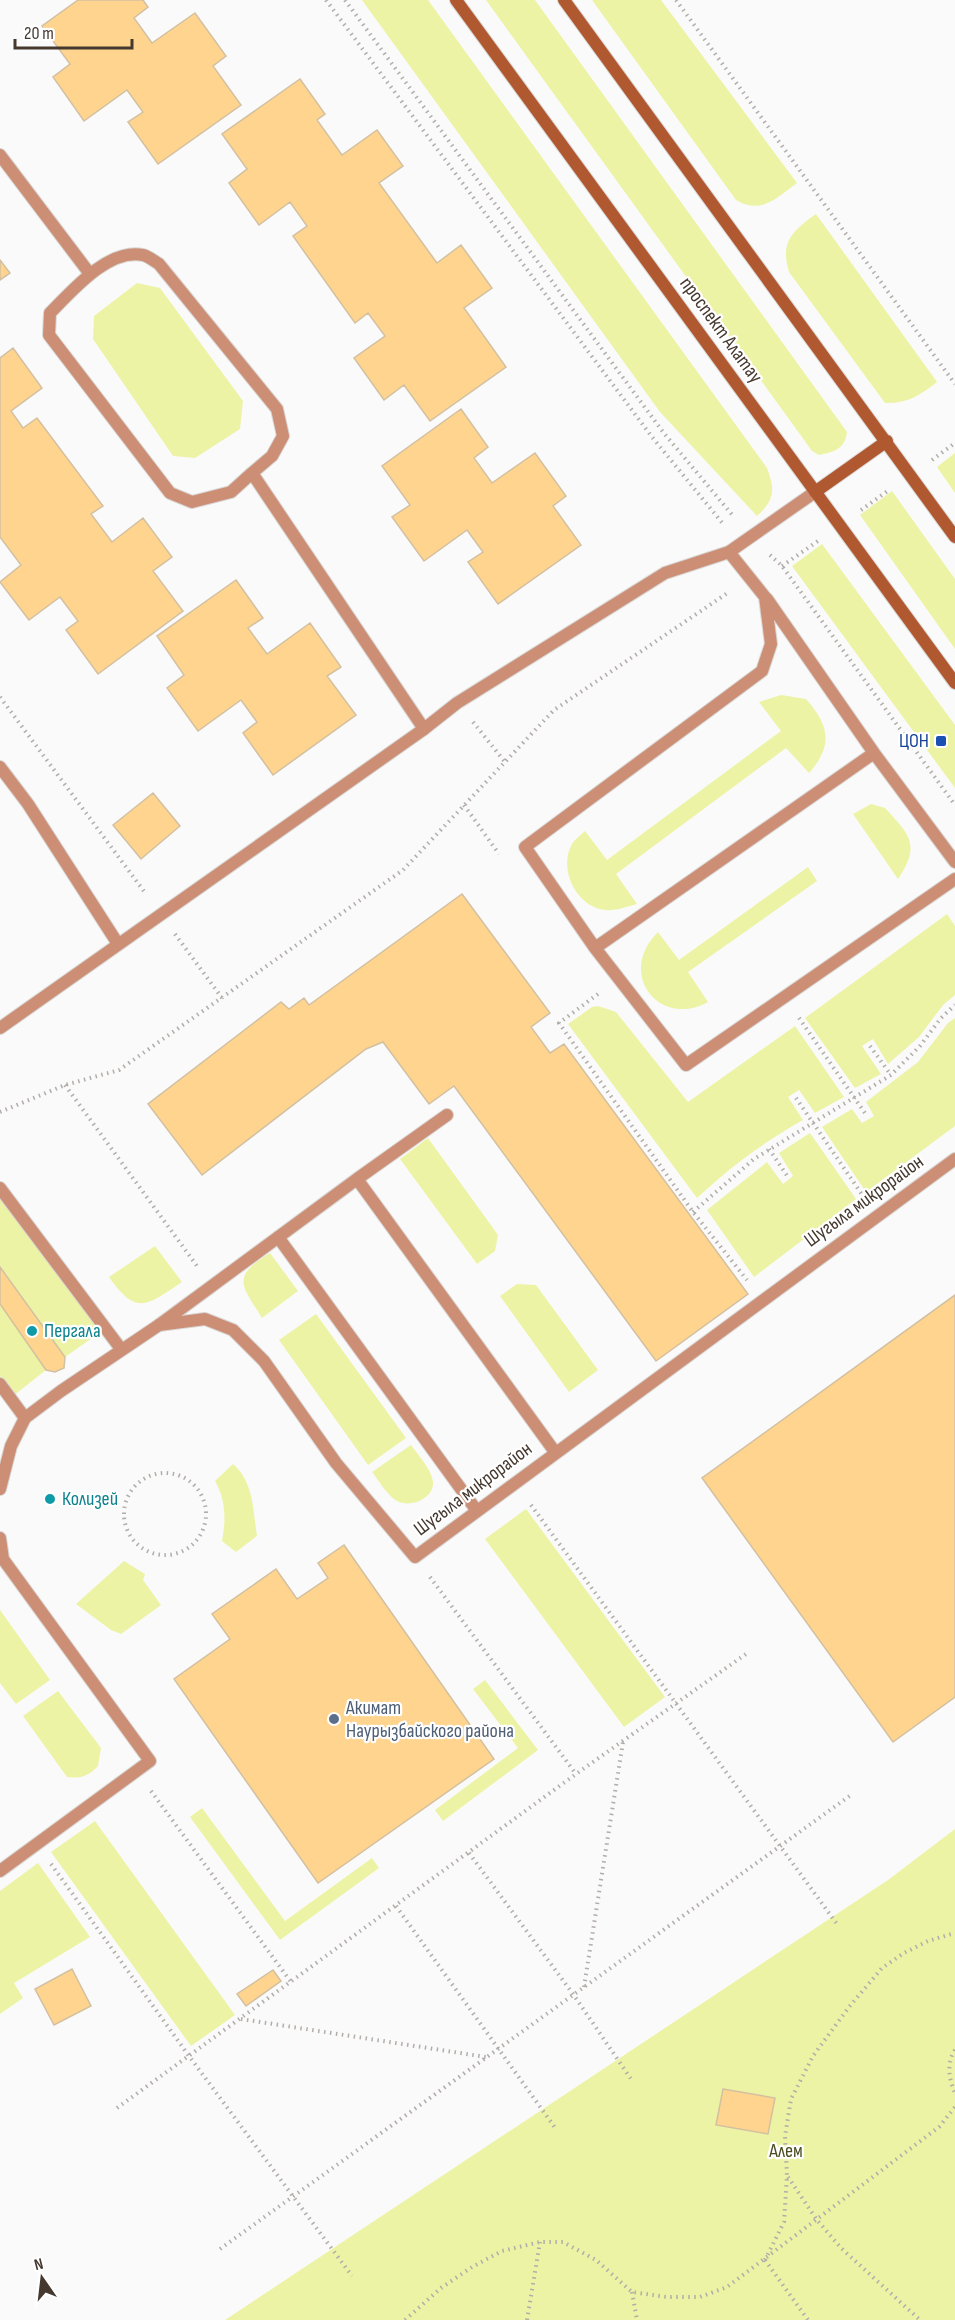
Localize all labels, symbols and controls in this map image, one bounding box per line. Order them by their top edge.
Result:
scale bar [15,12,132,50]
text: 20 m [24,23,54,44]
street label: проспект Алатау [675,272,768,388]
place label: ЦОН [899,729,929,753]
marker: ЦОН [934,734,948,748]
street label: Шугыла микрорайон [800,1150,928,1252]
place label: Пергала [44,1319,101,1343]
marker: Пергала [25,1324,39,1338]
street label: Шугыла микрорайон [409,1437,537,1541]
place label: Колизей [62,1487,118,1511]
marker: Колизей [43,1492,57,1506]
place label: Акимат Наурызбайского района [345,1696,514,1743]
marker: Акимат Наурызбайского района [327,1712,341,1726]
park label: Алем [768,2139,803,2163]
north arrow [12,2248,72,2308]
text: N [32,2255,45,2275]

